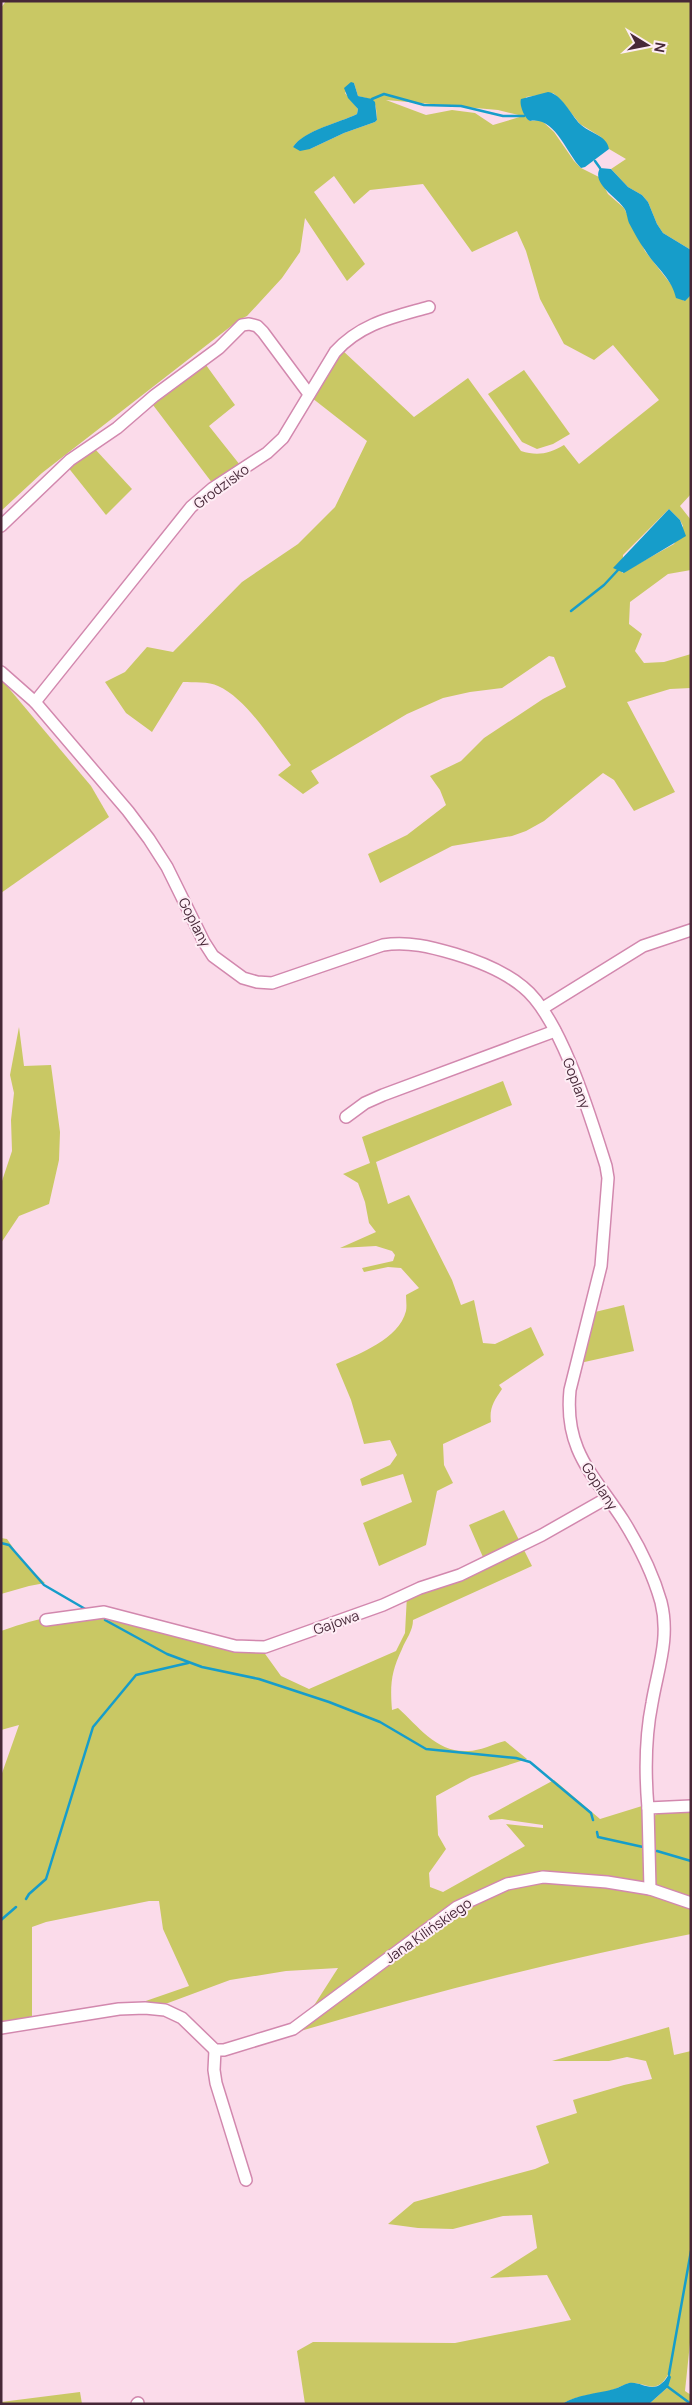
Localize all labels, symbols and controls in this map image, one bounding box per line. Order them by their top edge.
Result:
north arrow [622,20,672,70]
text: N [650,41,671,54]
street label: Grodzisko [189,459,253,513]
street label: Goplany [175,894,216,950]
street label: Goplany [559,1055,596,1112]
street label: Goplany [578,1459,623,1514]
street label: Gajowa [311,1605,361,1639]
street label: Jana Kilińskiego [381,1893,475,1967]

